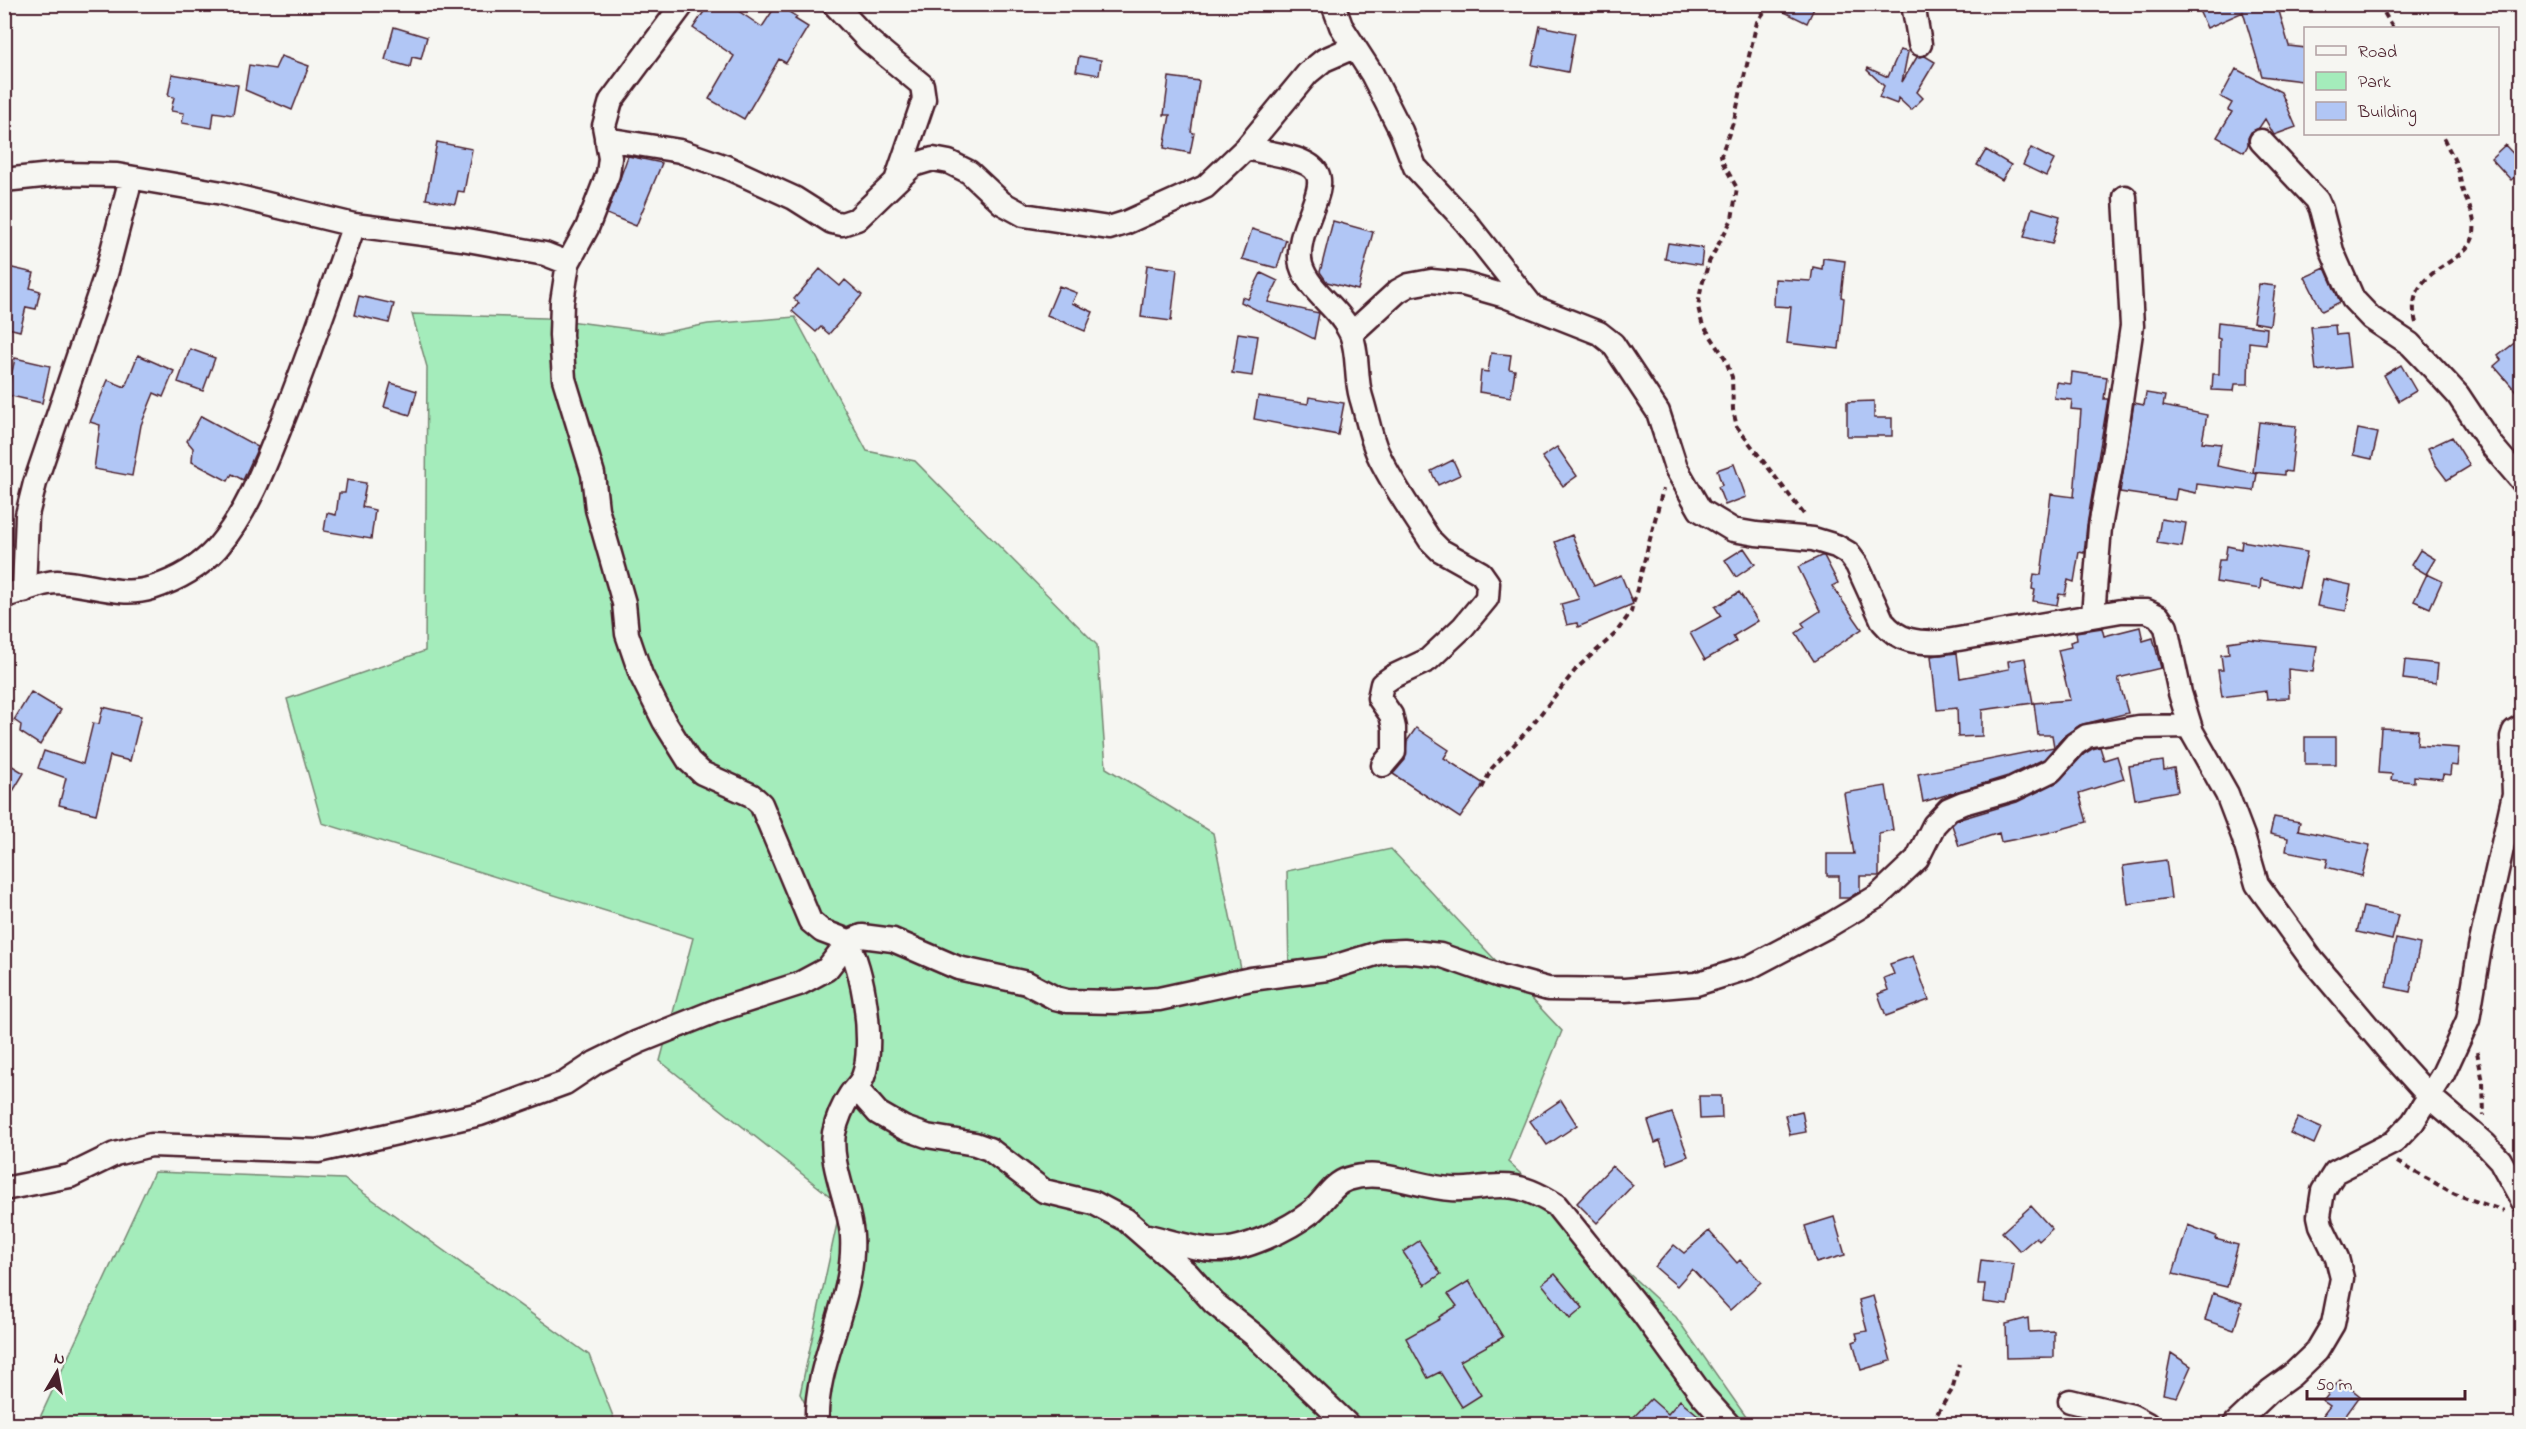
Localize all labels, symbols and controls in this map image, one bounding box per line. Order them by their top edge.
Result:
legend [2304,27,2499,135]
text: Road [2358,40,2397,66]
text: Park [2358,70,2391,96]
text: Building [2357,100,2417,127]
north arrow [27,1342,87,1402]
text: N [52,1346,67,1372]
scale bar [2307,1363,2464,1401]
text: 50 m [2316,1373,2353,1399]

